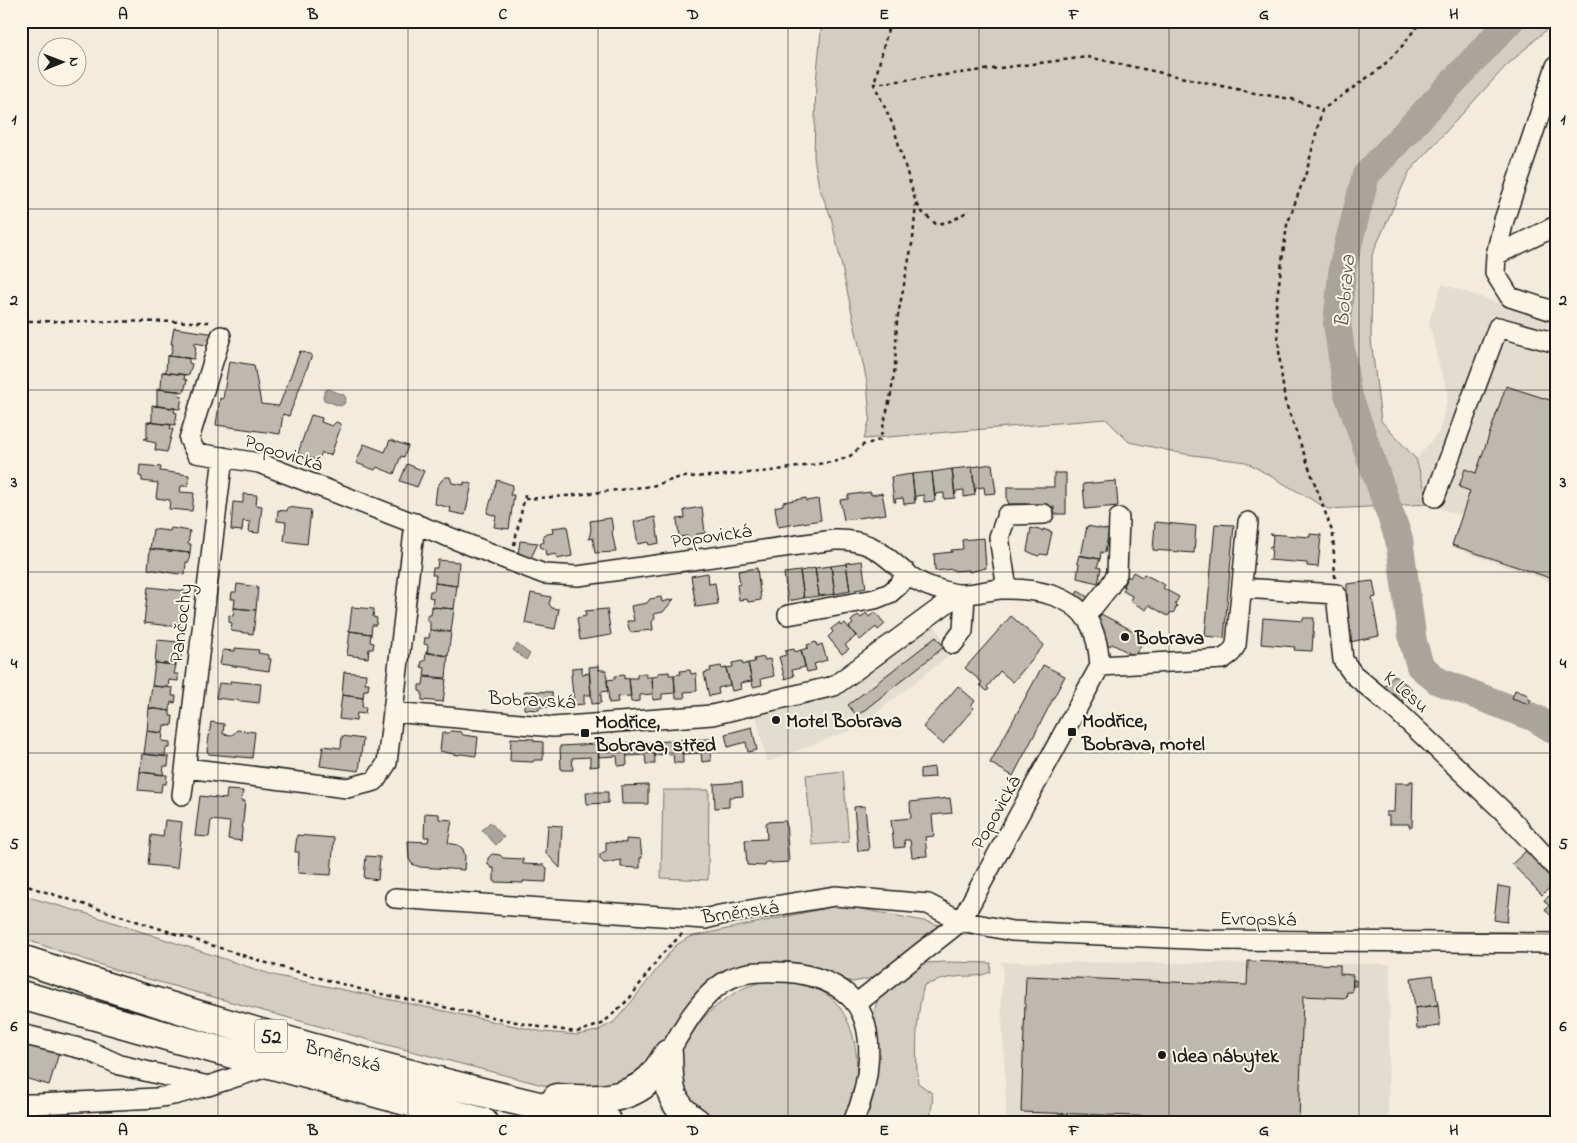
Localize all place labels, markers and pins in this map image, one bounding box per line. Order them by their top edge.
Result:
place label: Bobrava [1134,625,1205,654]
marker: Bobrava [1119,631,1131,643]
place label: Motel Bobrava [786,708,902,737]
place label: Modřice, Bobrava, motel [1081,708,1205,760]
place label: Modřice, Bobrava, střed [594,709,717,761]
marker: Motel Bobrava [770,714,782,726]
marker: Modřice, Bobrava, motel [1066,726,1078,738]
marker: Modřice, Bobrava, střed [579,727,591,739]
place label: Idea nábytek [1172,1043,1280,1073]
marker: Idea nábytek [1156,1049,1168,1061]

